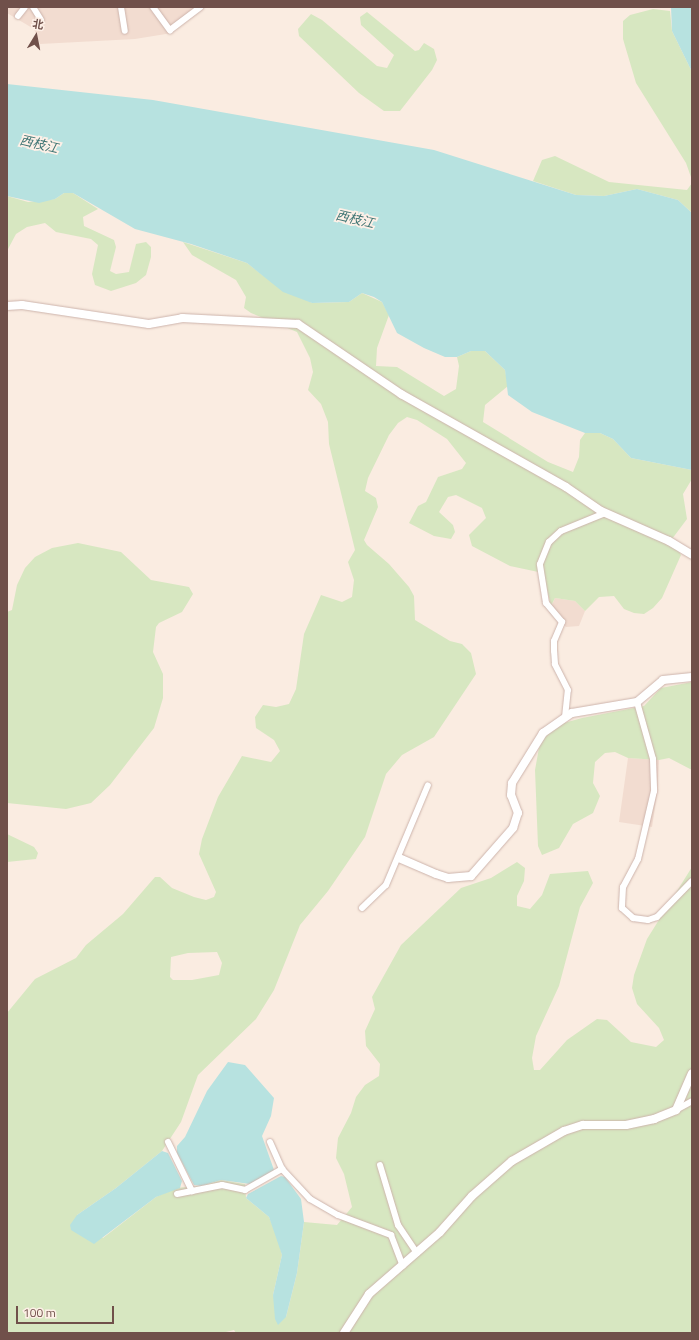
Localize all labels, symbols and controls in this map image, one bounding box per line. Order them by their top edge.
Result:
text: 北 [31,15,45,33]
north arrow [16,16,56,56]
water label: 西枝江 [18,132,60,156]
water label: 西枝江 [334,207,376,231]
scale bar [18,1298,116,1324]
text: 100 m [23,1303,56,1322]

